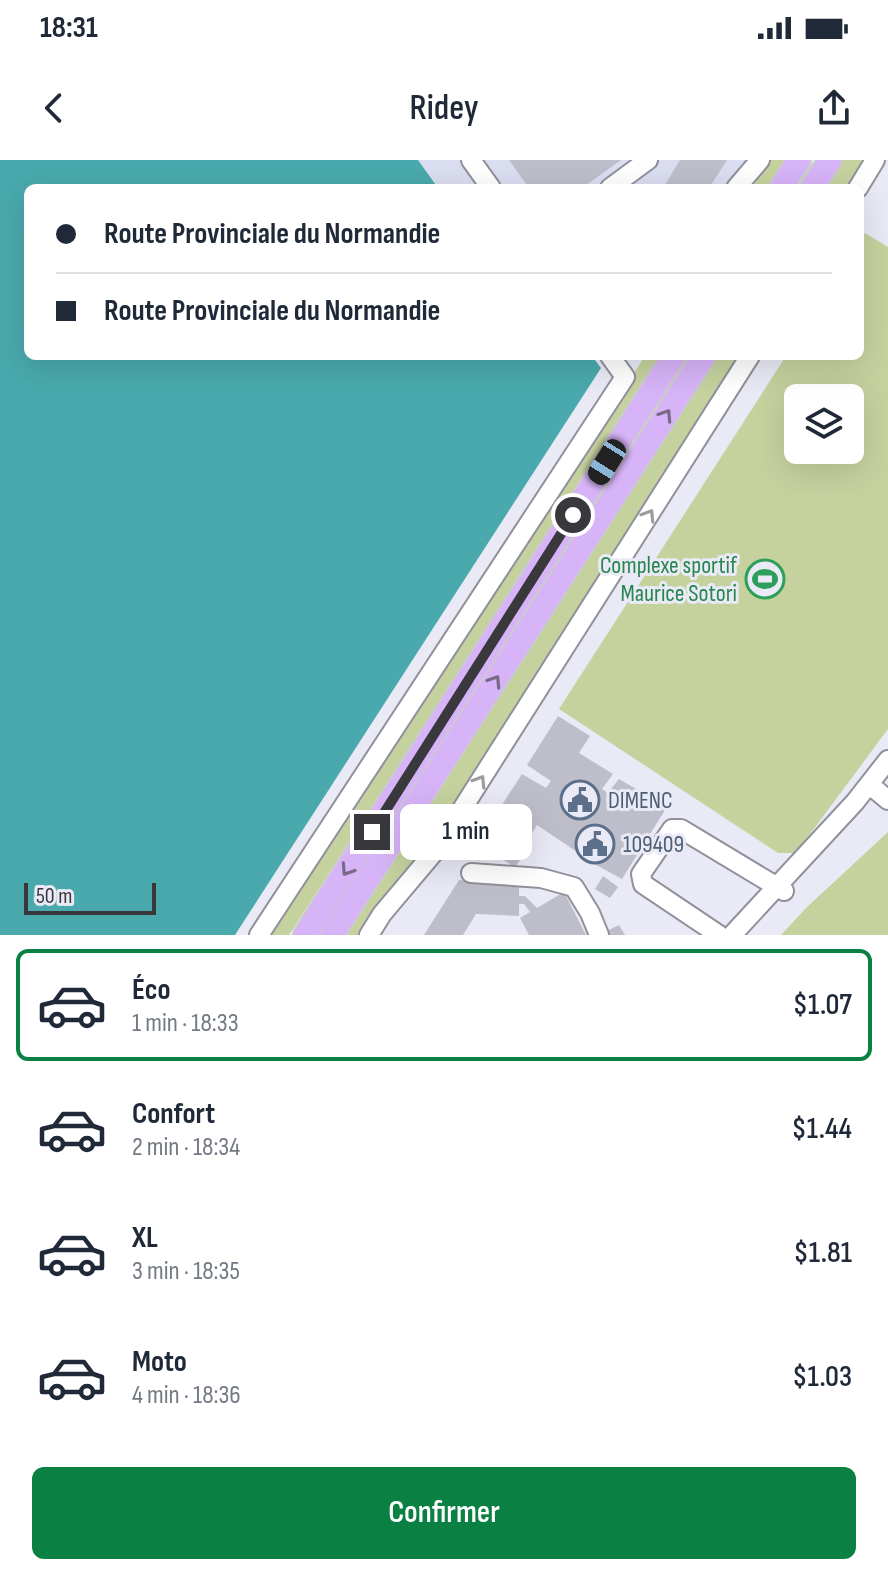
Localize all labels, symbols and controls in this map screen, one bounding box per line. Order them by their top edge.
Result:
text: 18:31 [40,10,98,46]
icon: back [32,86,76,130]
icon: share [812,86,856,130]
text: Ridey [410,87,478,130]
text: Route Provinciale du Normandie [104,216,440,252]
text: Route Provinciale du Normandie [104,293,440,329]
map controls [784,384,864,464]
button: layers [784,384,864,464]
one-way arrow [656,409,671,424]
car [584,435,630,489]
route start [555,497,591,533]
one-way arrow [640,509,655,523]
place label: Complexe sportif Maurice Sotori [600,551,738,608]
sports icon: Complexe sportif Maurice Sotori [744,558,786,600]
one-way arrow [486,675,501,690]
one-way arrow [470,776,485,790]
public building icon: DIMENC [559,779,601,821]
place label: DIMENC [608,786,673,815]
callout: 1 min [400,804,532,860]
route end [354,814,390,850]
text: 1 min [442,816,490,847]
public building icon: 109409 [574,823,616,865]
place label: 109409 [623,830,684,859]
one-way arrow [341,862,356,876]
scale bar [24,879,156,915]
text: 50 m [36,883,72,910]
icon: car [36,969,108,1041]
text: Éco [132,972,171,1008]
text: $1.07 [793,987,852,1023]
text: 1 min · 18:33 [132,1008,239,1039]
icon: car [36,1093,108,1165]
text: Confort [132,1096,215,1132]
text: $1.44 [792,1111,852,1147]
text: 2 min · 18:34 [132,1132,240,1163]
icon: car [36,1217,108,1289]
text: XL [132,1220,158,1256]
text: $1.81 [794,1235,852,1271]
text: 3 min · 18:35 [132,1256,240,1287]
icon: car [36,1341,108,1413]
text: Moto [132,1344,187,1380]
text: $1.03 [792,1359,852,1395]
text: 4 min · 18:36 [132,1380,241,1411]
button: Confirmer [32,1467,856,1559]

